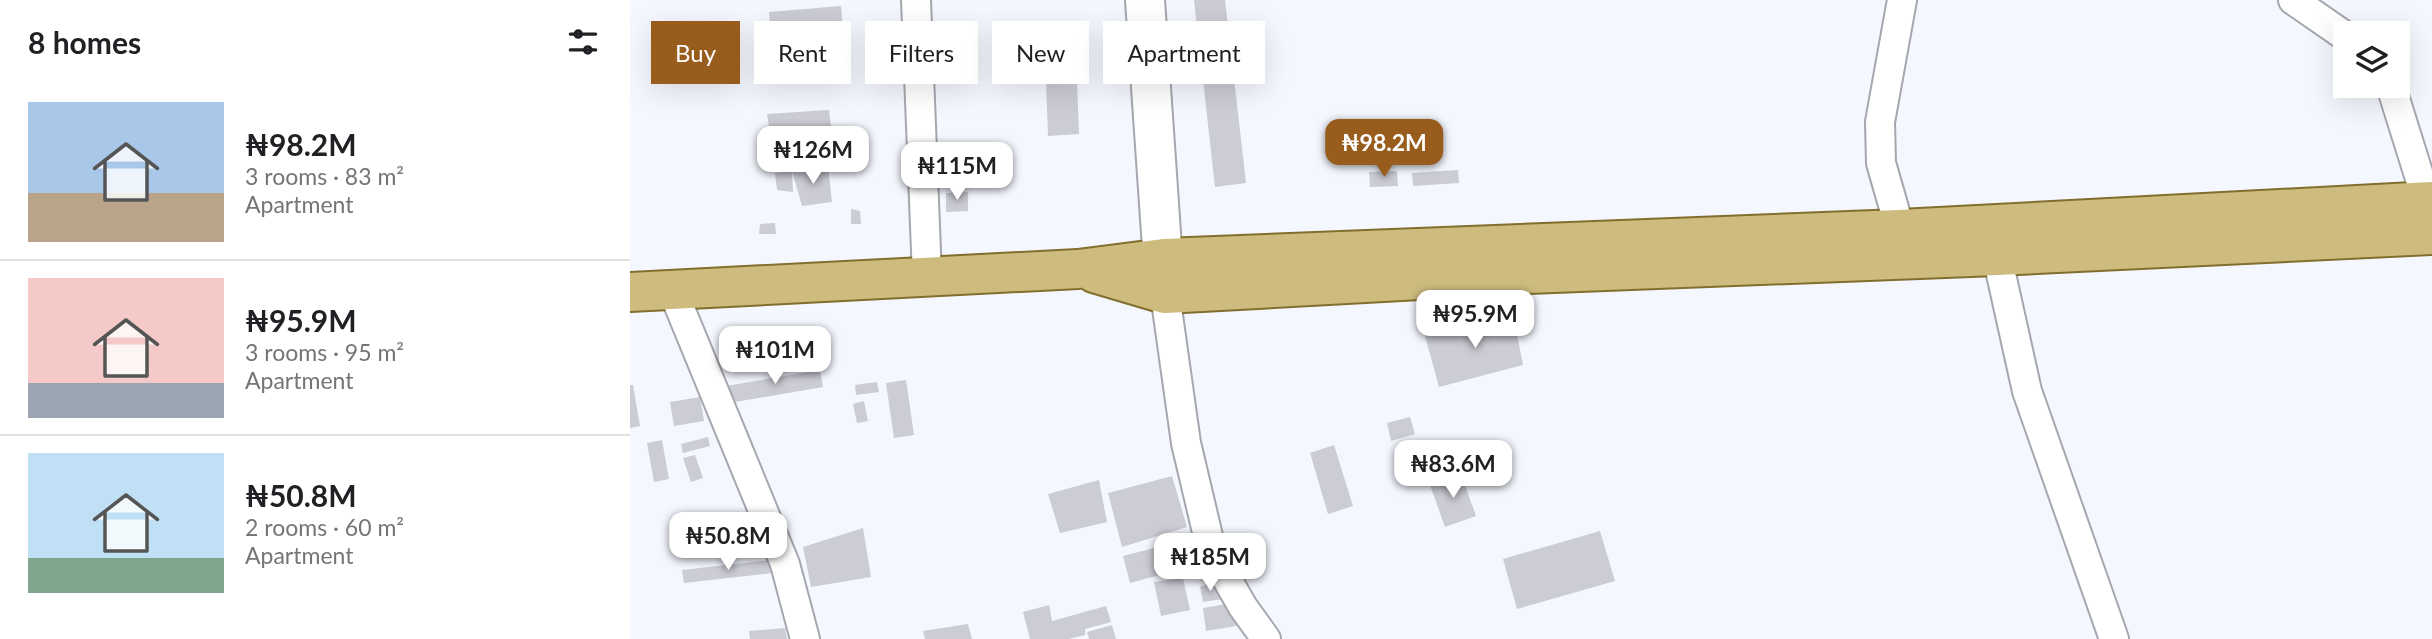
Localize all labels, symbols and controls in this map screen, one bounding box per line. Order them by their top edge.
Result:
chip: Buy [651,21,740,84]
chip: Rent [754,21,851,84]
chip: Filters [865,21,978,84]
chip: New [992,21,1089,84]
chip: Apartment [1103,21,1265,84]
map controls [2333,21,2410,98]
button: layers [2333,21,2410,98]
icon: filters [564,23,602,61]
text: 8 homes [28,24,141,60]
pin: ₦98.2M [1327,120,1441,179]
text: ₦98.2M [245,126,357,162]
pin: ₦126M [764,127,862,186]
text: ₦98.2M [1341,128,1427,156]
icon: home [84,130,168,214]
text: ₦126M [773,135,853,163]
pin: ₦115M [908,142,1006,202]
text: ₦115M [917,151,997,179]
text: 3 rooms · 83 m² [245,162,404,190]
text: Apartment [245,190,353,218]
pin: ₦95.9M [1418,290,1532,350]
text: ₦95.9M [1432,299,1518,327]
text: ₦95.9M [245,302,357,338]
icon: home [84,306,168,390]
pin: ₦101M [726,326,824,386]
text: ₦101M [735,335,815,363]
text: 3 rooms · 95 m² [245,338,404,366]
text: Apartment [245,366,353,394]
pin: ₦83.6M [1396,440,1510,500]
text: ₦83.6M [1410,449,1496,477]
text: ₦50.8M [245,477,357,513]
icon: home [84,481,168,565]
pin: ₦50.8M [671,512,785,572]
text: 2 rooms · 60 m² [245,513,404,541]
text: ₦50.8M [685,521,771,549]
pin: ₦185M [1161,534,1259,593]
text: Apartment [245,541,353,569]
text: ₦185M [1170,542,1250,570]

